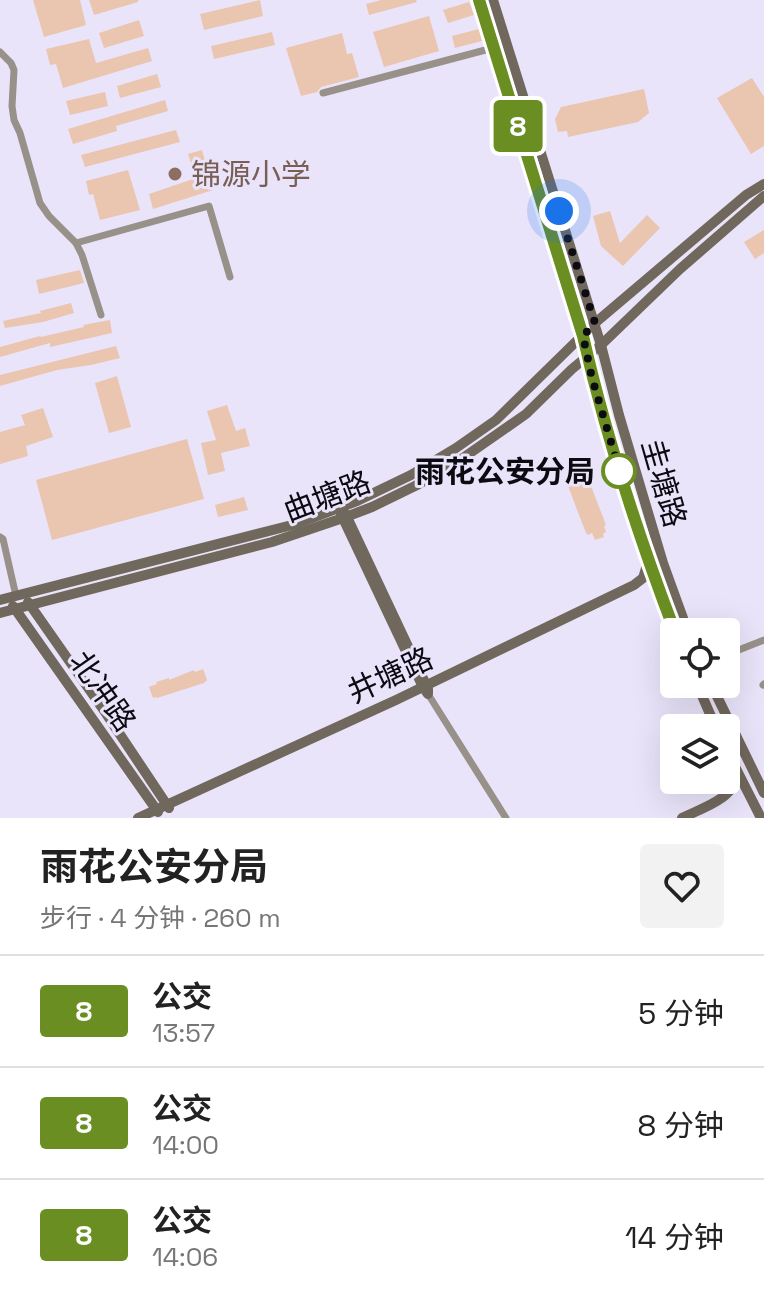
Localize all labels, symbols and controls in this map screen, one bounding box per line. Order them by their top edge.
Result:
line badge: 8 [492,100,544,152]
text: 8 [510,108,526,144]
place label: 锦源小学 [191,155,311,194]
marker: 锦源小学 [166,165,184,183]
your location [539,191,579,231]
street label: 圭塘路 [633,434,695,532]
place label: 雨花公安分局 [415,452,595,491]
marker: 雨花公安分局 [602,454,636,488]
street label: 曲塘路 [278,462,376,530]
map controls [660,618,740,794]
button: locate [660,618,740,698]
street label: 井塘路 [341,638,439,712]
street label: 北冲路 [61,643,145,739]
button: layers [660,714,740,794]
text: 雨花公安分局 [40,843,268,891]
button: heart [640,844,724,928]
text: 步行 · 4 分钟 · 260 m [40,901,281,935]
text: 公交 [152,977,212,1016]
text: 8 [76,993,92,1029]
text: 5 分钟 [638,994,724,1033]
text: 13:57 [152,1016,215,1050]
text: 公交 [152,1089,212,1128]
text: 8 [76,1105,92,1141]
text: 8 分钟 [638,1106,724,1145]
text: 14:00 [152,1128,219,1162]
text: 公交 [152,1201,212,1240]
text: 8 [76,1217,92,1253]
text: 14 分钟 [625,1218,724,1257]
text: 14:06 [152,1240,218,1274]

